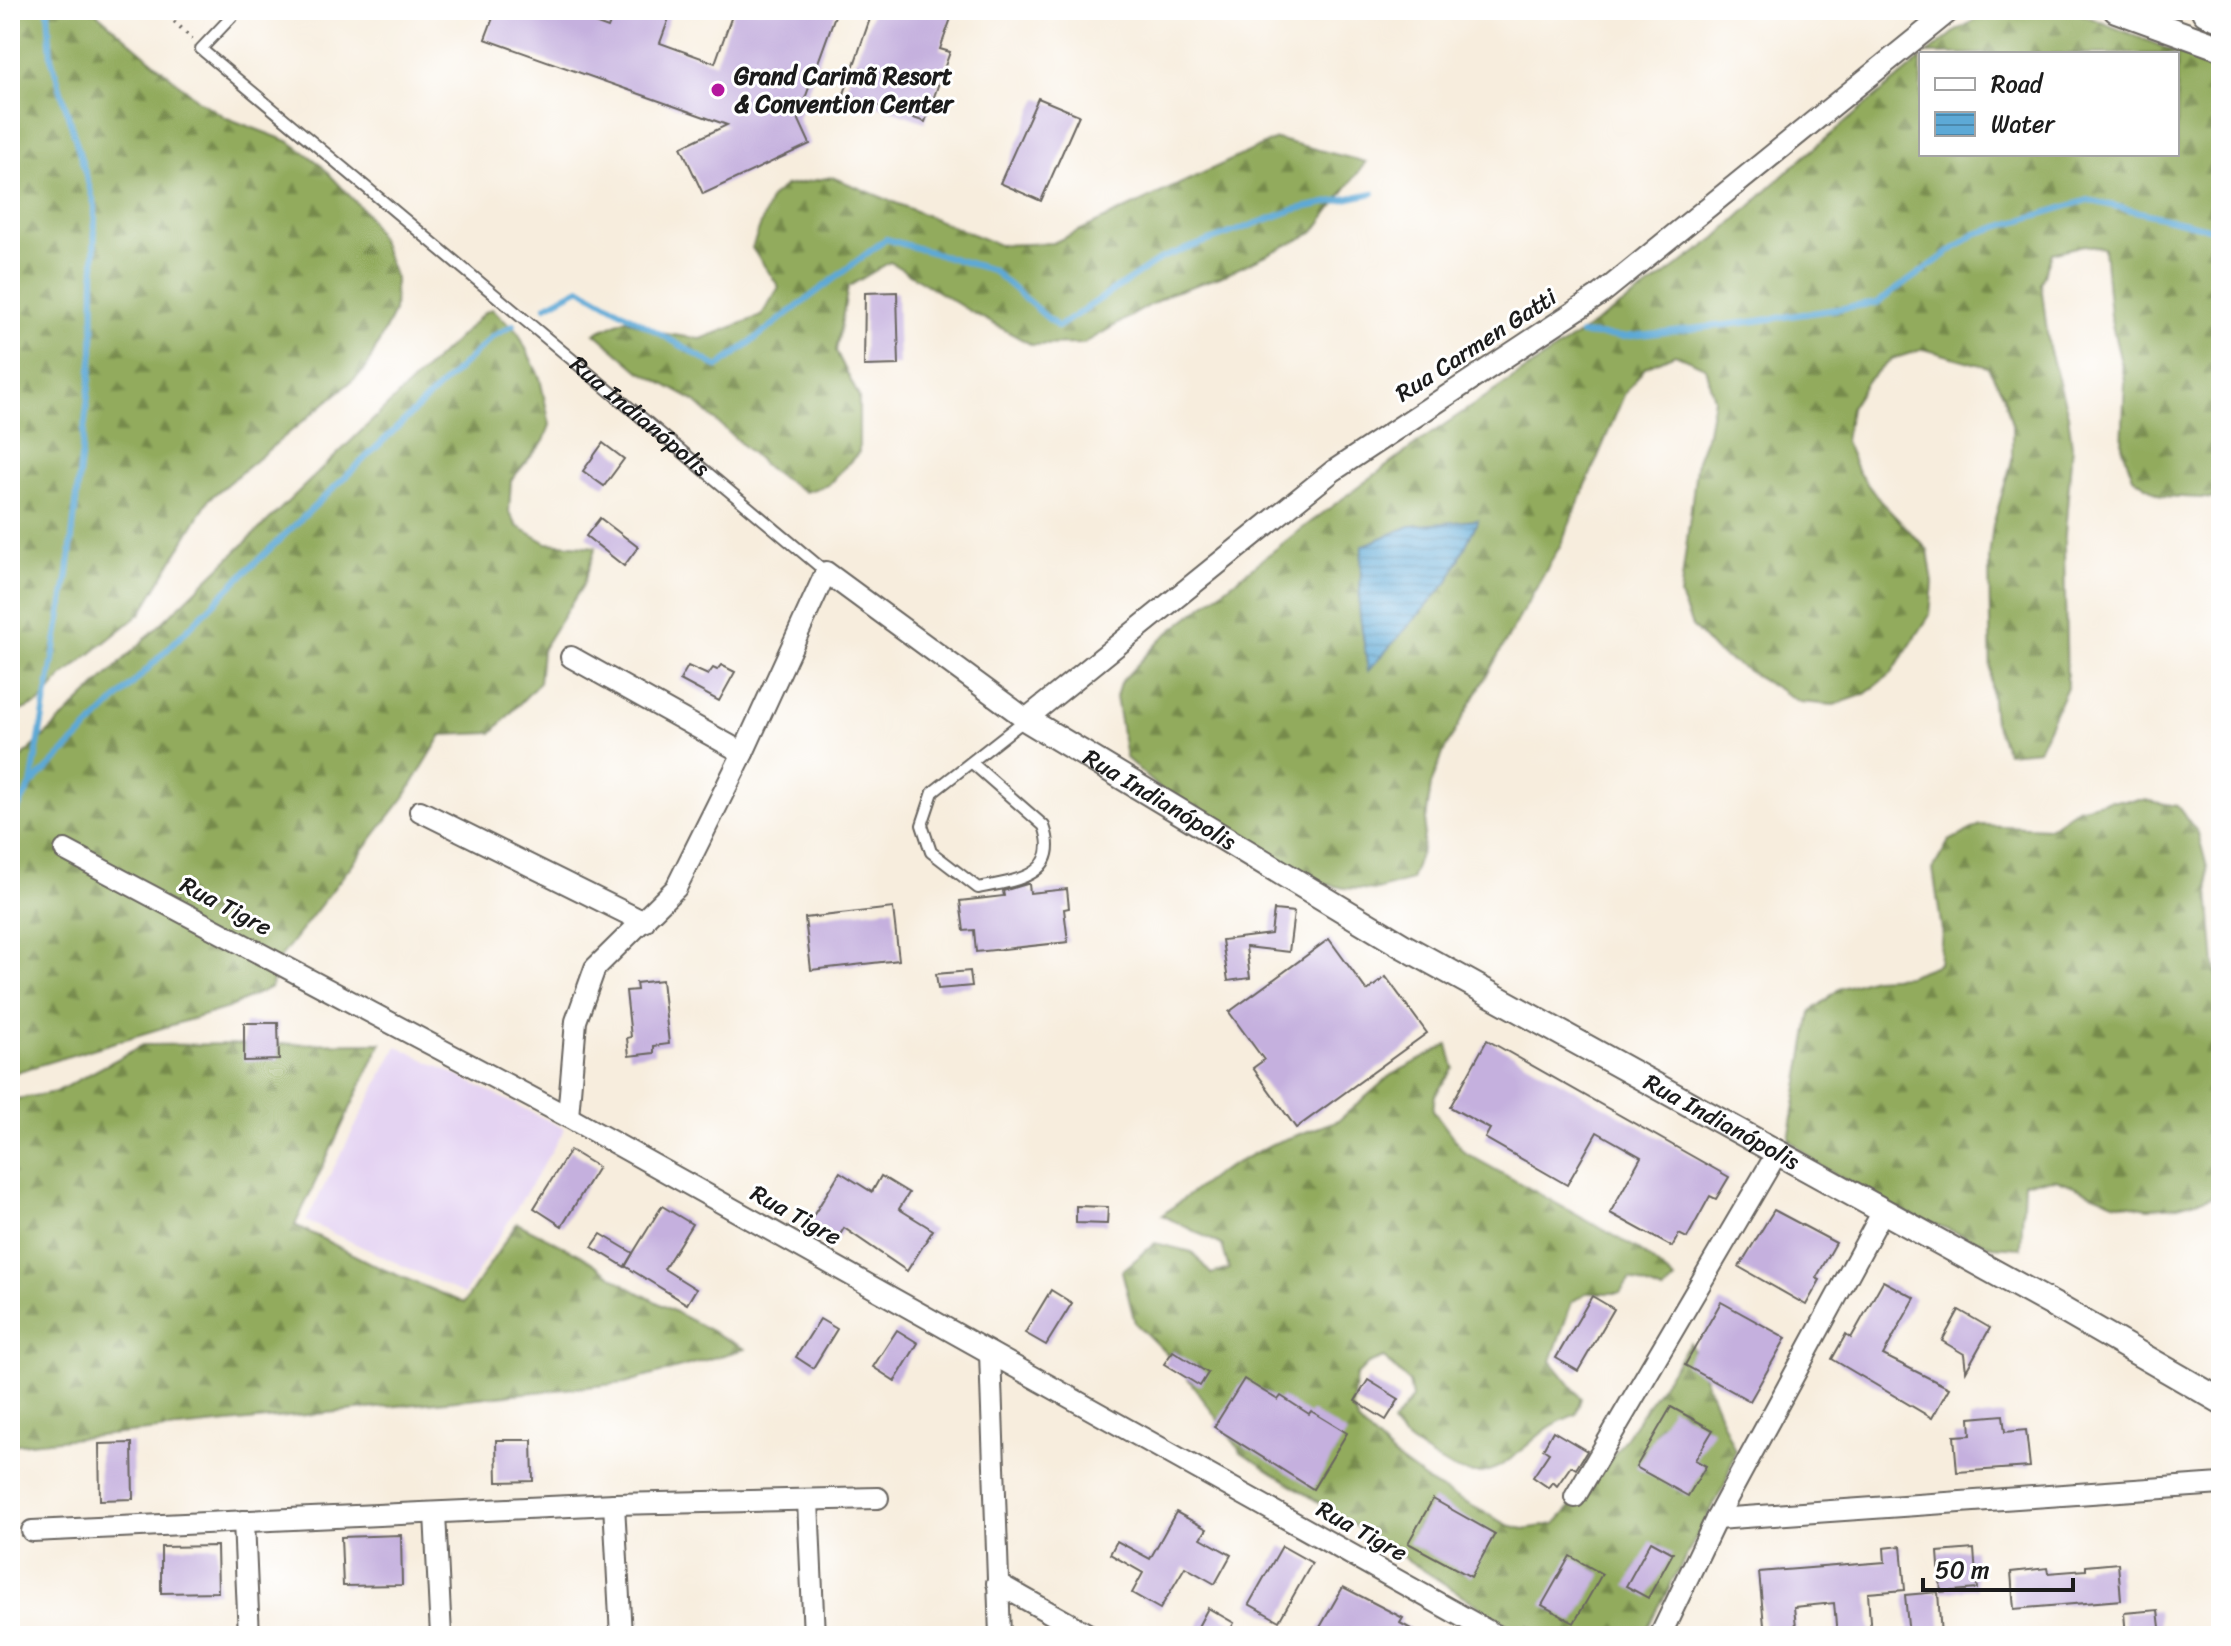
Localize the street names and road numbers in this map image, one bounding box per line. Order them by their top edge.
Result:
street label: Rua Carmen Gatti [1387,277,1566,413]
street label: Rua Indianópolis [560,345,720,488]
street label: Rua Indianópolis [1075,737,1245,862]
street label: Rua Tigre [172,864,280,948]
street label: Rua Indianópolis [1636,1062,1808,1182]
street label: Rua Tigre [742,1173,850,1257]
street label: Rua Tigre [1308,1489,1416,1573]

